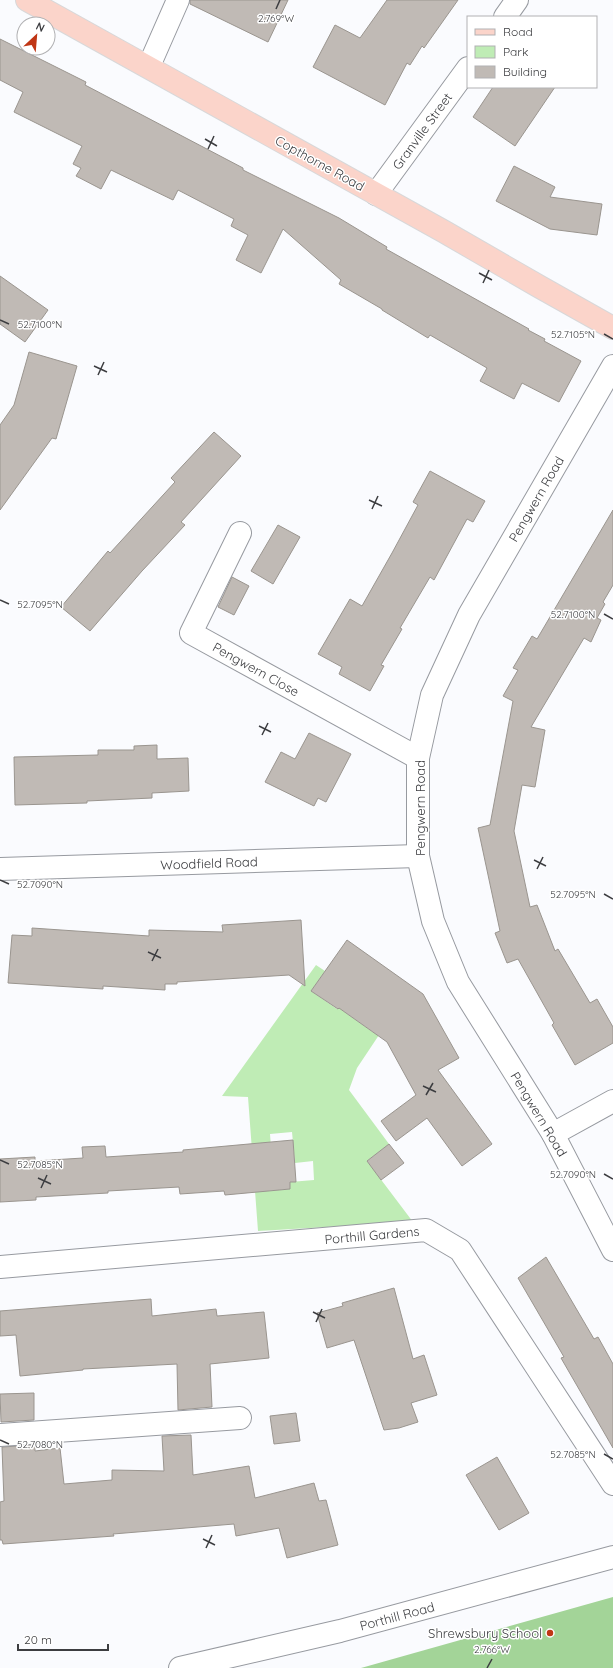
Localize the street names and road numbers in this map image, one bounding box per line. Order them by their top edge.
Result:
street label: Granville Street [389,89,455,173]
street label: Copthorne Road [273,132,367,194]
street label: Pengwern Road [505,453,567,545]
street label: Pengwern Close [210,639,302,699]
street label: Pengwern Road [412,760,428,856]
street label: Woodfield Road [160,853,258,873]
street label: Pengwern Road [507,1069,571,1159]
street label: Porthill Gardens [324,1223,420,1247]
street label: Porthill Road [358,1598,436,1634]

